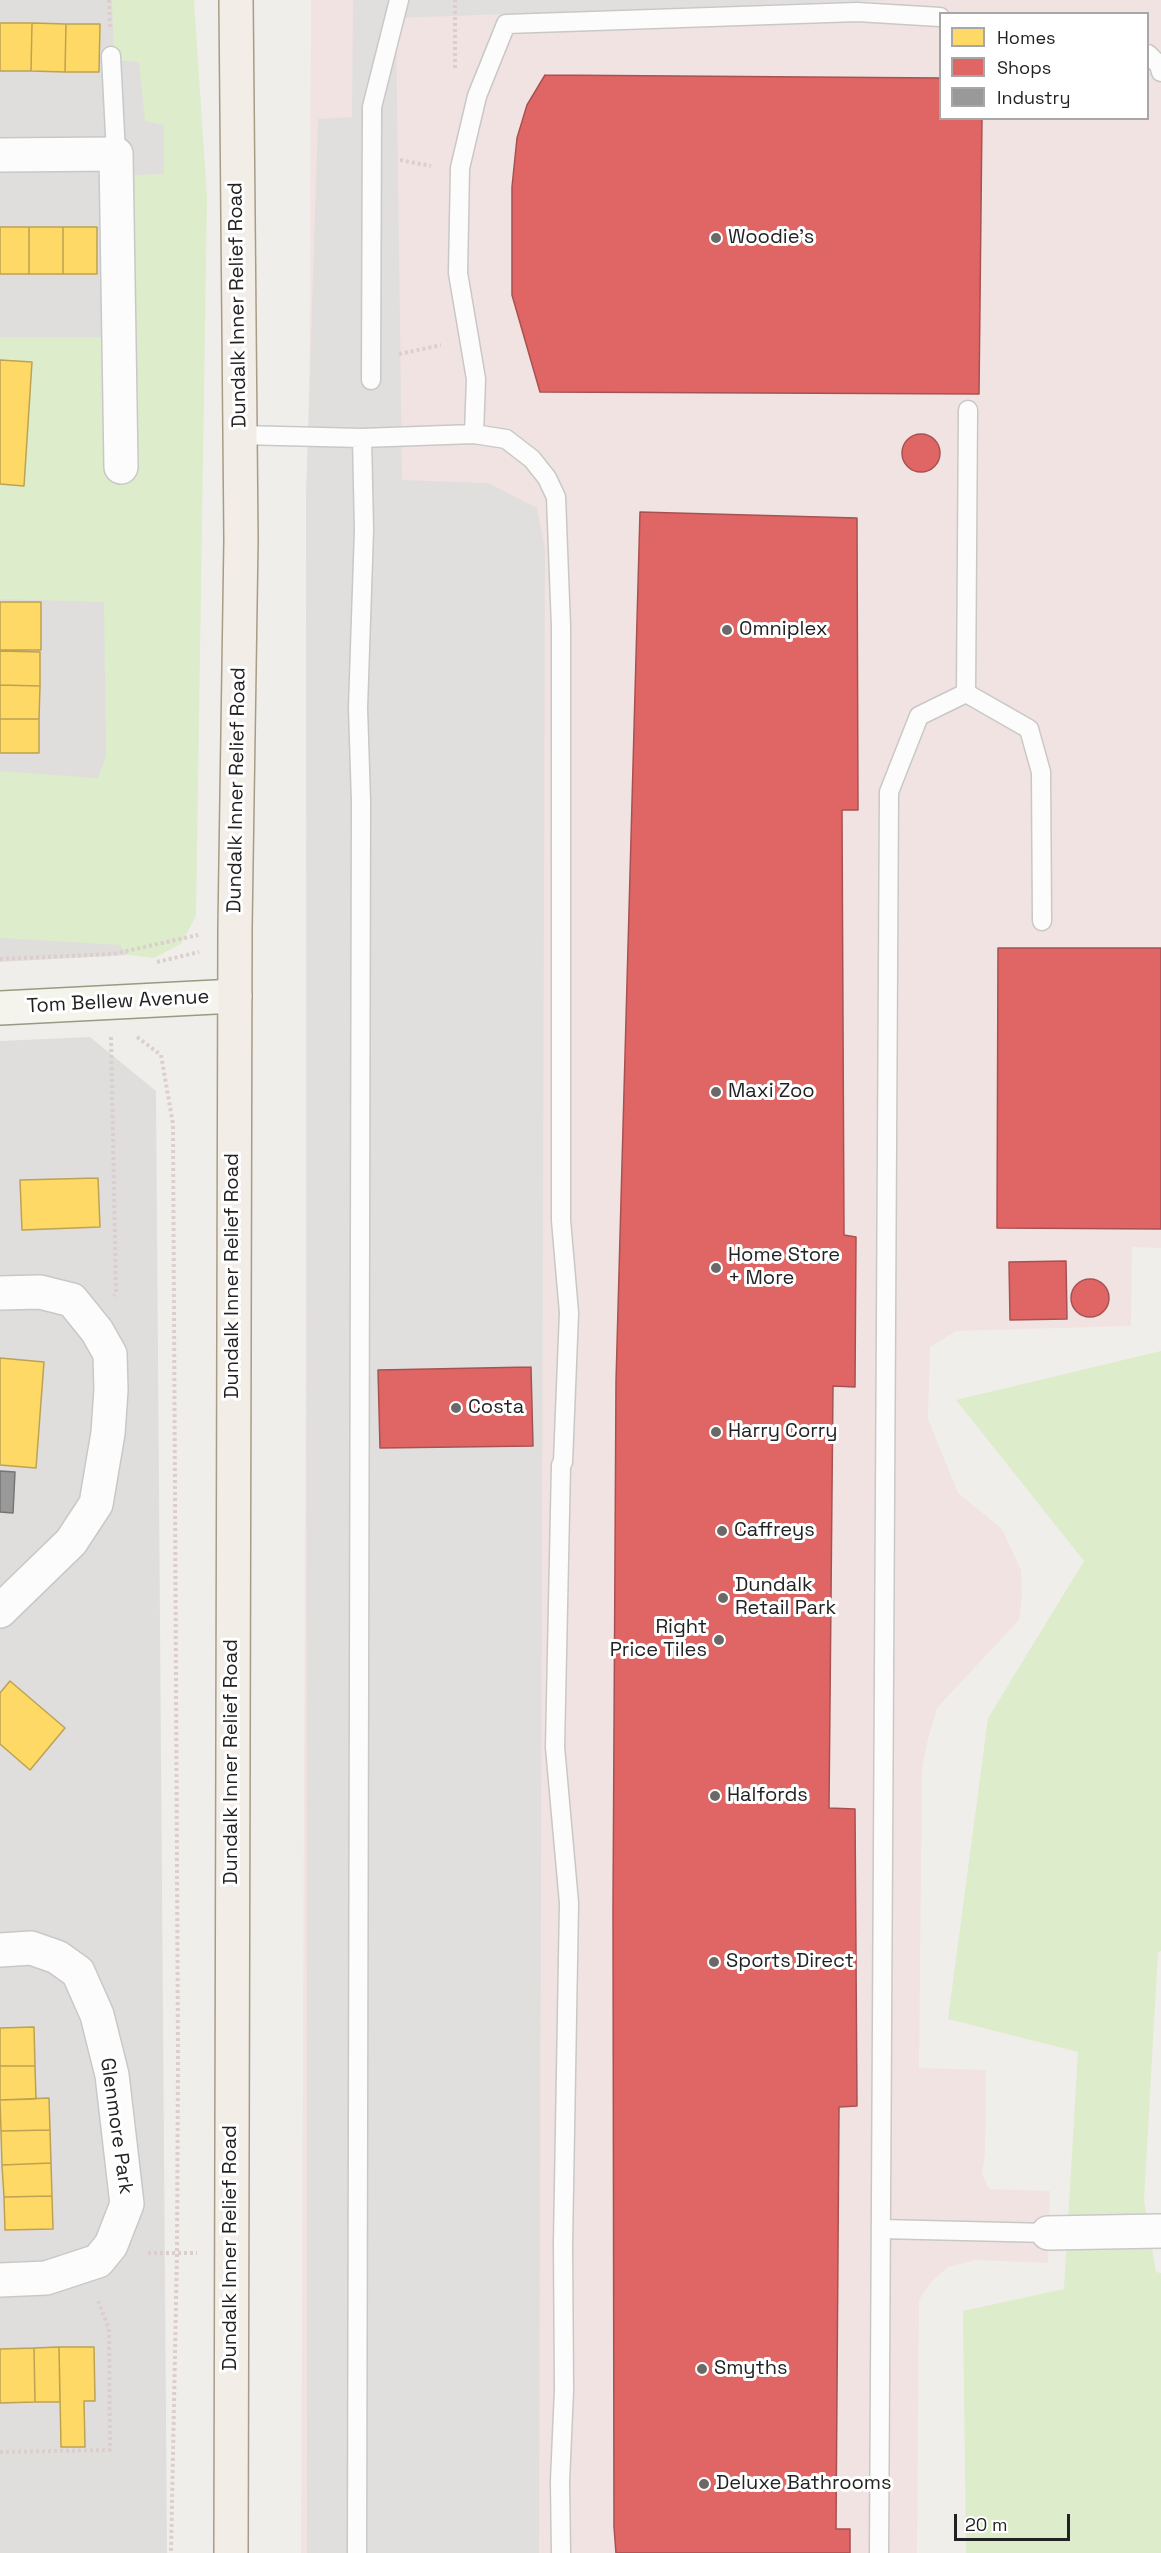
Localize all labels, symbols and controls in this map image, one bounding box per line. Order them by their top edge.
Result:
legend [939,12,1149,120]
text: Homes [997,26,1056,49]
text: Shops [997,56,1051,79]
text: Industry [997,86,1070,109]
street label: Dundalk Inner Relief Road [224,182,252,428]
place label: Woodie's [728,226,814,250]
marker: Woodie's [709,231,723,245]
place label: Omniplex [739,618,828,642]
marker: Omniplex [720,623,734,637]
street label: Dundalk Inner Relief Road [223,667,251,913]
street label: Tom Bellew Avenue [26,985,210,1019]
place label: Maxi Zoo [728,1080,815,1104]
marker: Maxi Zoo [709,1085,723,1099]
street label: Dundalk Inner Relief Road [221,1153,245,1399]
place label: Home Store + More [728,1244,840,1291]
marker: Home Store + More [709,1261,723,1275]
place label: Costa [468,1396,524,1420]
marker: Costa [449,1401,463,1415]
place label: Harry Corry [728,1420,838,1444]
marker: Harry Corry [709,1425,723,1439]
place label: Caffreys [734,1519,815,1543]
marker: Caffreys [715,1524,729,1538]
place label: Dundalk Retail Park [735,1574,836,1621]
marker: Dundalk Retail Park [716,1591,730,1605]
place label: Right Price Tiles [610,1616,707,1663]
marker: Right Price Tiles [712,1633,726,1647]
street label: Dundalk Inner Relief Road [220,1639,244,1885]
place label: Halfords [727,1784,808,1808]
marker: Halfords [708,1789,722,1803]
place label: Sports Direct [726,1950,854,1974]
marker: Sports Direct [707,1955,721,1969]
street label: Glenmore Park [95,2056,137,2196]
street label: Dundalk Inner Relief Road [219,2125,243,2371]
place label: Smyths [714,2357,788,2381]
marker: Smyths [695,2362,709,2376]
place label: Deluxe Bathrooms [716,2472,892,2496]
marker: Deluxe Bathrooms [697,2477,711,2491]
scale bar [957,2502,1072,2540]
text: 20 m [965,2513,1008,2536]

